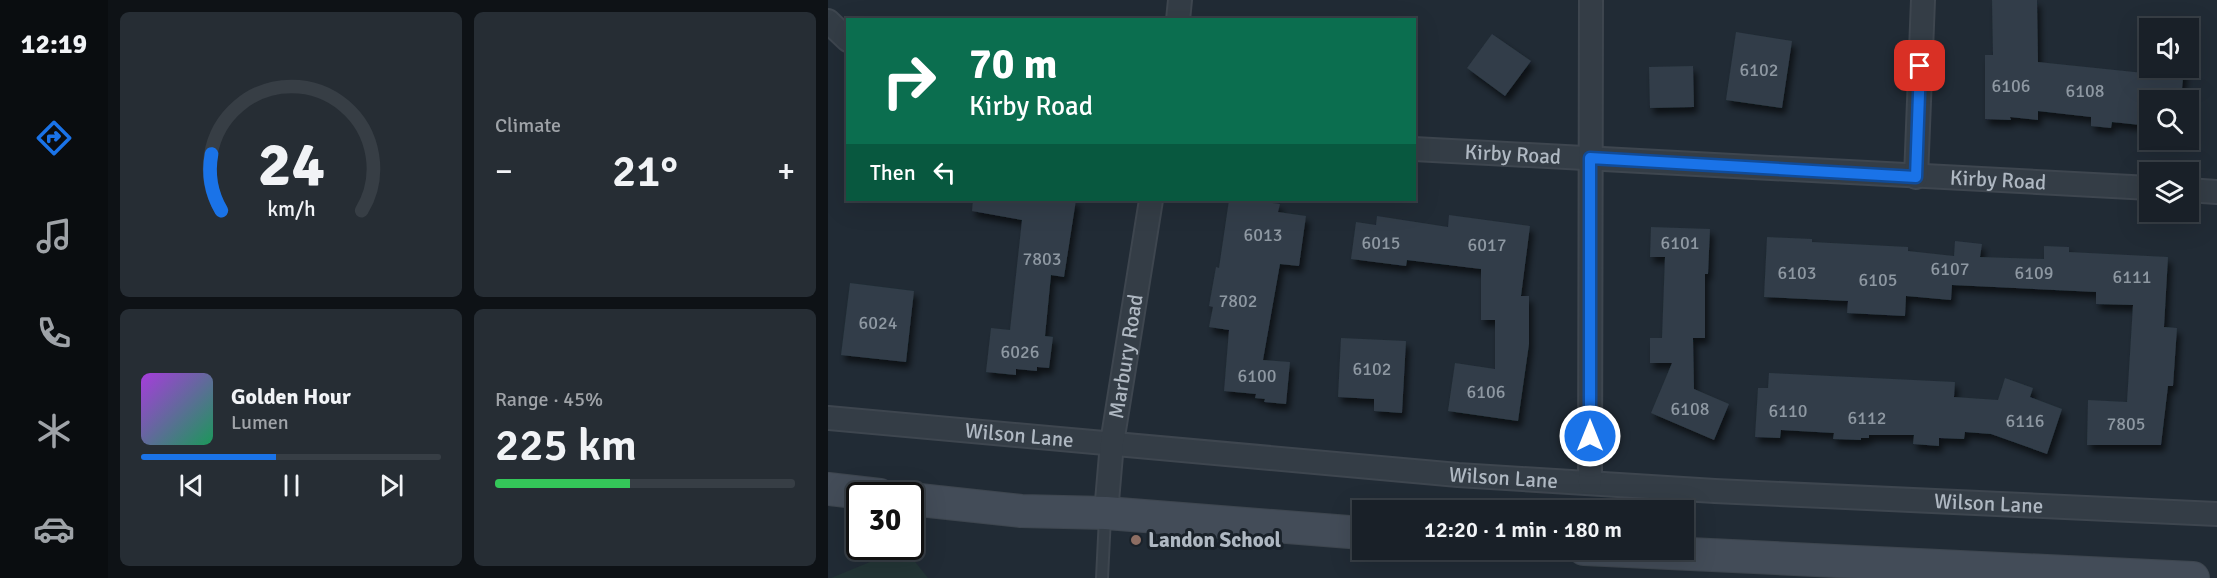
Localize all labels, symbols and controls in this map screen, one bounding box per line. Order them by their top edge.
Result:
map controls [2139,18,2199,222]
button: sound [2139,18,2199,78]
text: 12:19 [21,28,87,61]
text: 70 m [969,39,1058,90]
pin [1894,40,1945,91]
icon: right [870,42,948,120]
icon: arrive [1903,49,1936,82]
house number: 6102 [1740,59,1778,81]
house number: 6106 [1992,75,2030,97]
house number: 6108 [2066,80,2104,102]
text: Kirby Road [969,90,1093,123]
button: search [2139,90,2199,150]
text: Climate [495,113,561,138]
icon: directions [33,117,75,159]
text: 24 [257,126,325,203]
street label: Kirby Road [1464,139,1562,170]
text: 21° [612,144,678,199]
text: − [495,151,513,192]
text: + [777,151,795,192]
icon: left [928,156,961,189]
text: Then [870,159,916,186]
button: layers [2139,162,2199,222]
street label: Kirby Road [1949,164,2047,195]
text: km/h [267,197,315,223]
icon: music [33,215,75,257]
house number: 6013 [1244,224,1282,246]
house number: 6015 [1362,232,1400,254]
house number: 6101 [1661,232,1699,254]
house number: 6017 [1468,234,1506,256]
house number: 7803 [1023,248,1061,270]
house number: 6107 [1931,258,1969,280]
house number: 6103 [1778,262,1816,284]
house number: 6109 [2015,262,2053,284]
house number: 6111 [2113,266,2151,288]
house number: 6105 [1859,269,1897,291]
house number: 7802 [1219,290,1257,312]
street label: Marbury Road [1103,292,1149,420]
icon: phone [33,312,75,354]
house number: 6024 [859,312,898,334]
house number: 6026 [1001,341,1039,363]
house number: 6102 [1353,358,1391,380]
house number: 6100 [1238,365,1276,387]
house number: 6106 [1467,381,1505,403]
text: Golden Hour [231,383,351,410]
text: Range · 45% [495,387,603,412]
house number: 6108 [1671,398,1709,420]
house number: 6110 [1769,400,1807,422]
position arrow [1558,404,1622,468]
house number: 6112 [1848,407,1886,429]
icon: climate [33,410,75,452]
text: Lumen [231,410,289,435]
house number: 6116 [2006,410,2044,432]
house number: 7805 [2107,413,2145,435]
street label: Wilson Lane [964,417,1075,453]
text: 225 km [495,418,637,473]
street label: Wilson Lane [1448,461,1559,494]
icon: previous [175,469,208,502]
icon: pause [275,469,308,502]
icon: next [375,469,408,502]
speed limit sign: 30 [846,482,924,560]
street label: Wilson Lane [1933,488,2044,519]
icon: car [33,508,75,550]
text: 12:20 · 1 min · 180 m [1424,516,1622,543]
place label: Landon School [1148,527,1282,553]
marker: Landon School [1129,533,1143,547]

